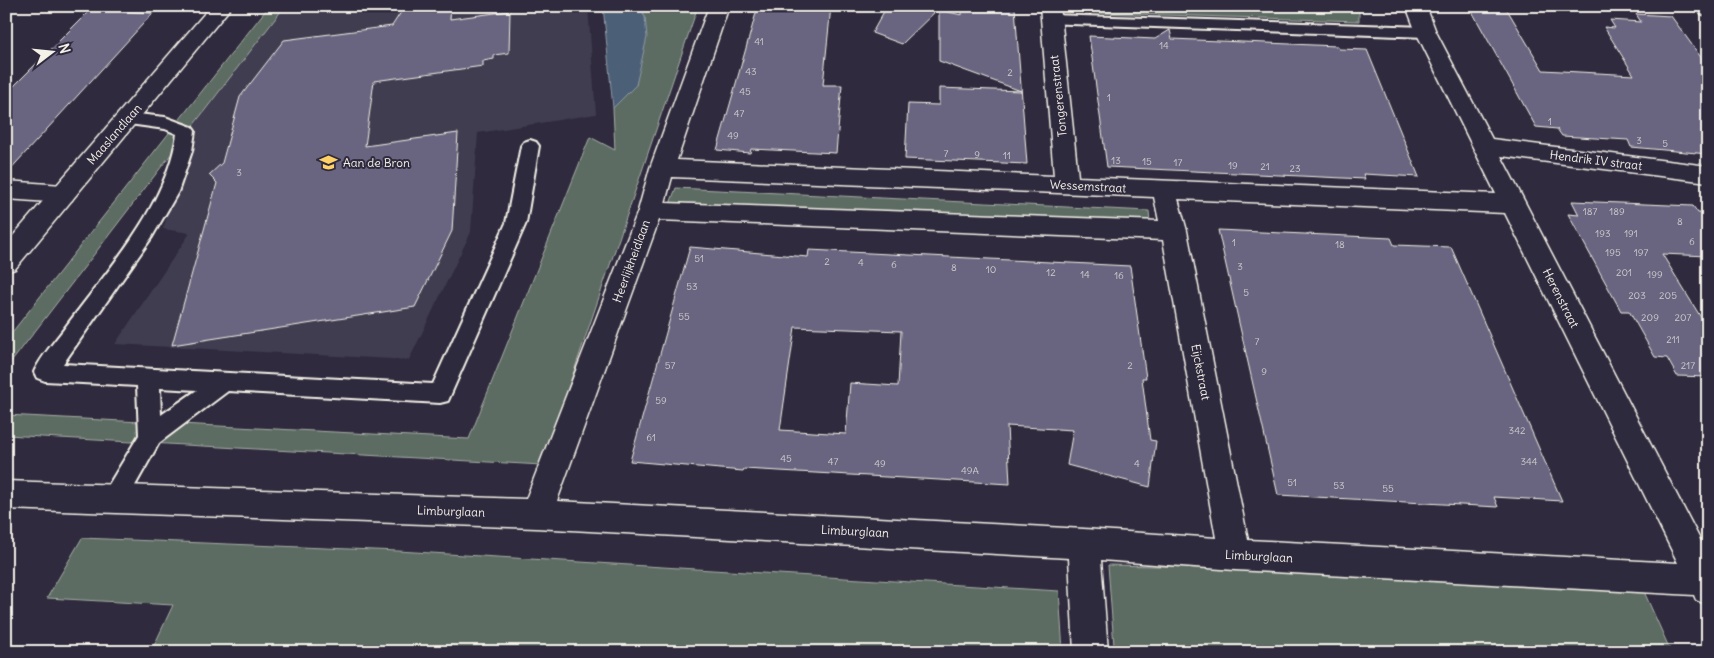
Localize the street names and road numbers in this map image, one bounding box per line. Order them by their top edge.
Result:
street label: Tongerenstraat [1046,54,1070,138]
street label: Maaslandlaan [84,101,144,167]
street label: Hendrik IV straat [1549,147,1643,173]
street label: Wessemstraat [1049,176,1127,196]
street label: Heerlijkheidlaan [609,218,653,304]
street label: Herenstraat [1540,266,1582,330]
street label: Eijckstraat [1188,343,1214,401]
street label: Limburglaan [417,502,485,520]
street label: Limburglaan [821,522,889,540]
street label: Limburglaan [1225,547,1293,565]

